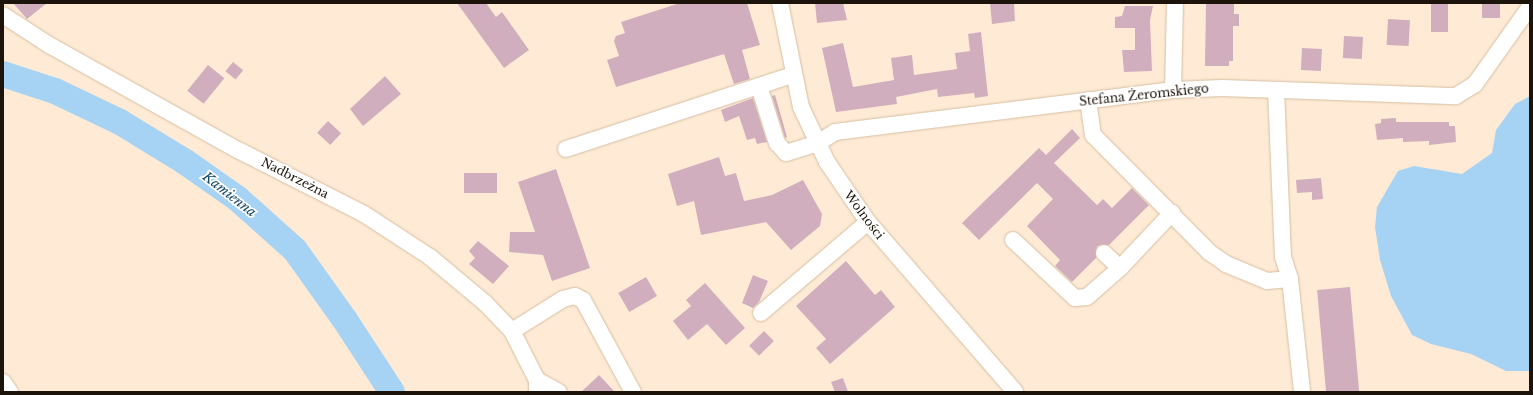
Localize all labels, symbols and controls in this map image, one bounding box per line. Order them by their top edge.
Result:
street label: Stefana Żeromskiego [1078,81,1210,109]
street label: Nadbrzeżna [259,155,331,201]
water label: Kamienna [199,169,259,221]
street label: Wolności [841,188,887,242]

